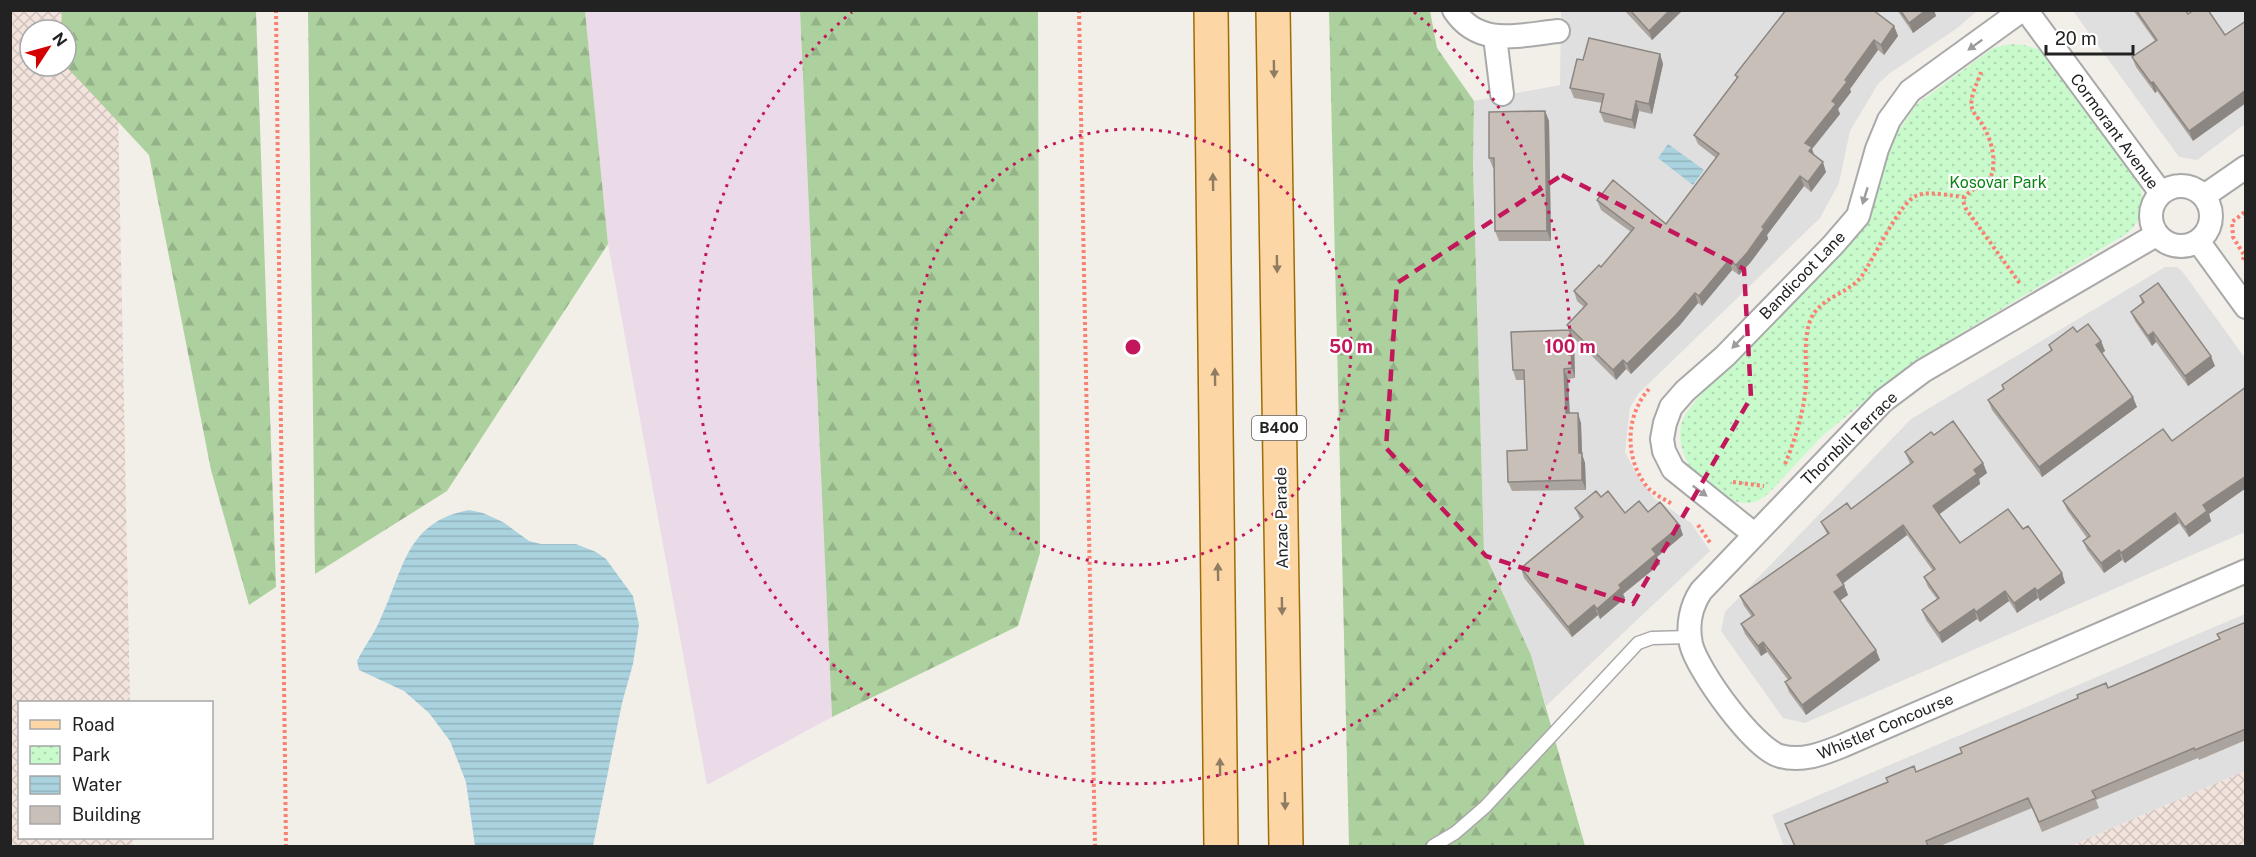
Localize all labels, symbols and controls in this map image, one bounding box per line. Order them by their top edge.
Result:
north arrow [18,18,78,78]
scale bar [2046,18,2133,56]
text: 20 m [2055,28,2097,49]
text: N [48,29,71,50]
one-way arrow [1967,39,1983,51]
one-way arrow [1269,59,1279,78]
street label: Cormorant Avenue [2066,70,2163,193]
one-way arrow [1208,173,1218,192]
park label: Kosovar Park [1949,173,2047,192]
one-way arrow [1859,187,1869,205]
street label: Bandicoot Lane [1756,227,1849,323]
one-way arrow [1272,254,1282,273]
one-way arrow [1732,335,1746,349]
text: 50 m [1329,336,1373,357]
text: 100 m [1544,336,1596,357]
centre of rings [1123,337,1143,357]
one-way arrow [1210,368,1220,387]
street label: Thornbill Terrace [1797,388,1901,489]
road number: B400 [1252,416,1306,440]
street label: Anzac Parade [1271,467,1292,569]
one-way arrow [1693,485,1708,497]
one-way arrow [1213,563,1223,582]
one-way arrow [1277,596,1287,615]
street label: Whistler Concourse [1814,689,1956,764]
legend [18,701,213,839]
text: Road [72,714,115,735]
text: Park [72,744,110,765]
one-way arrow [1215,758,1225,777]
text: Water [72,774,122,795]
one-way arrow [1280,791,1290,810]
text: Building [72,804,141,825]

